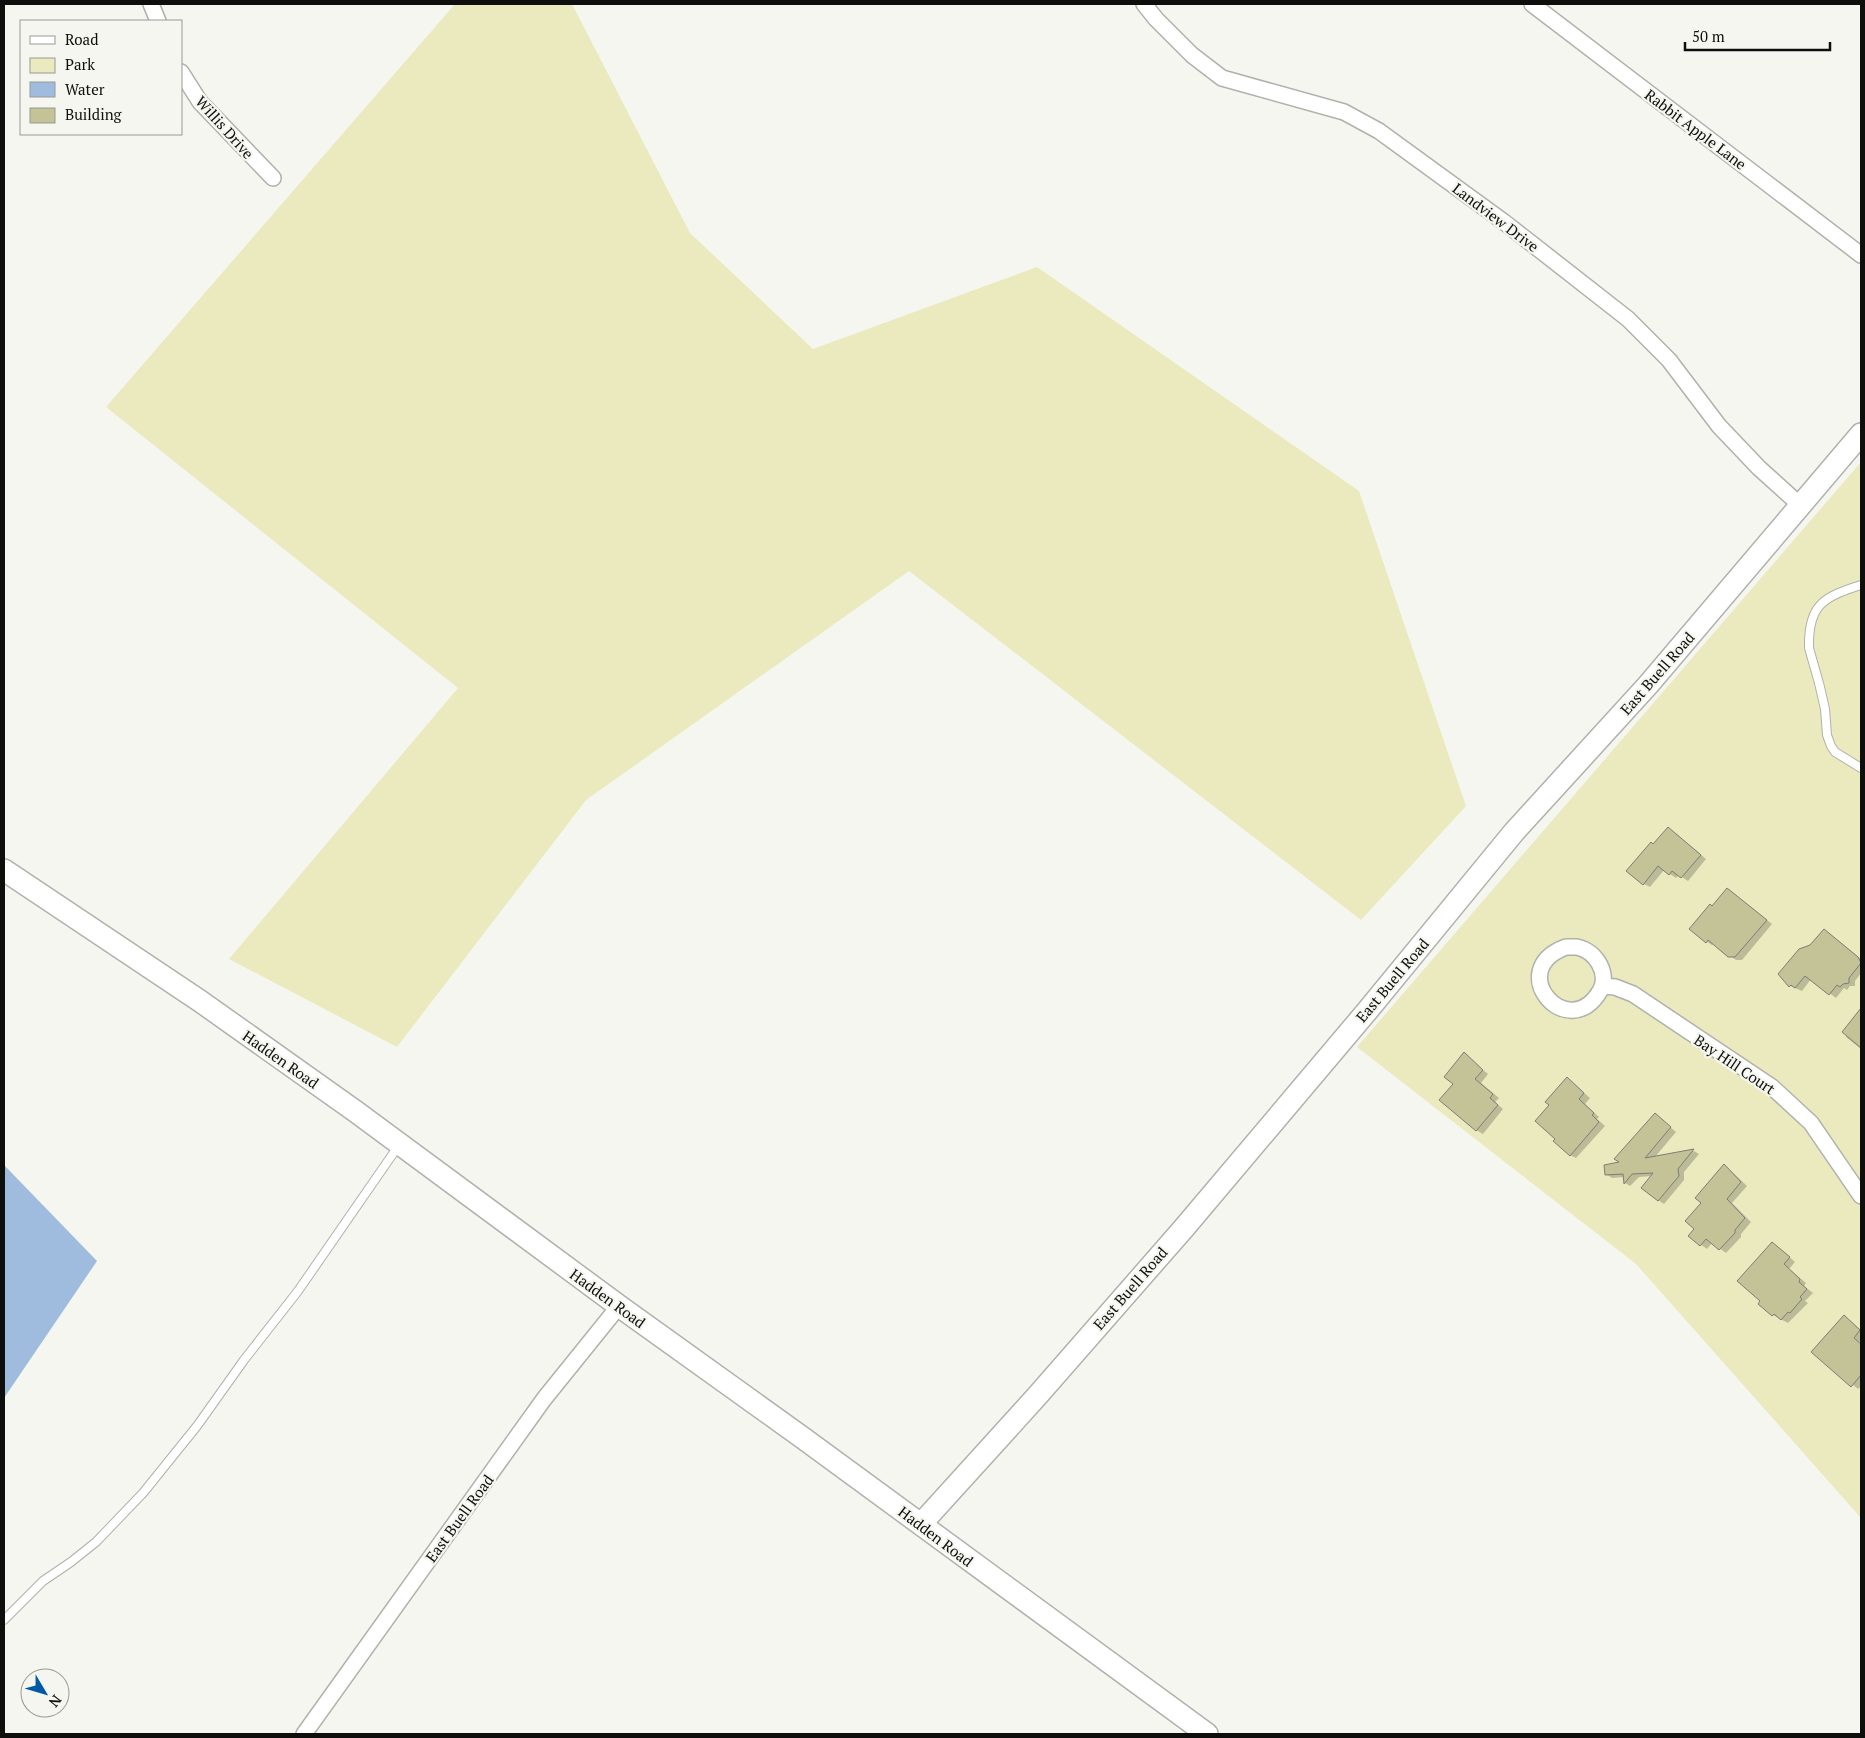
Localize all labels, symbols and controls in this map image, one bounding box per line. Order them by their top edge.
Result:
legend [20,20,182,135]
scale bar [1685,20,1830,52]
text: 50 m [1692,26,1725,46]
text: Road [65,29,98,49]
text: Park [65,54,95,74]
text: Water [65,79,105,99]
street label: Rabbit Apple Lane [1641,84,1751,174]
street label: Willis Drive [191,91,259,163]
text: Building [65,104,123,124]
street label: Landview Drive [1449,178,1543,256]
street label: East Buell Road [1615,627,1699,719]
street label: East Buell Road [1351,934,1433,1026]
street label: Hadden Road [239,1025,323,1093]
street label: Bay Hill Court [1691,1030,1780,1099]
street label: East Buell Road [1088,1242,1172,1334]
street label: Hadden Road [566,1264,650,1332]
street label: East Buell Road [420,1470,498,1566]
street label: Hadden Road [895,1501,977,1571]
north arrow [20,1668,70,1718]
text: N [45,1691,66,1712]

